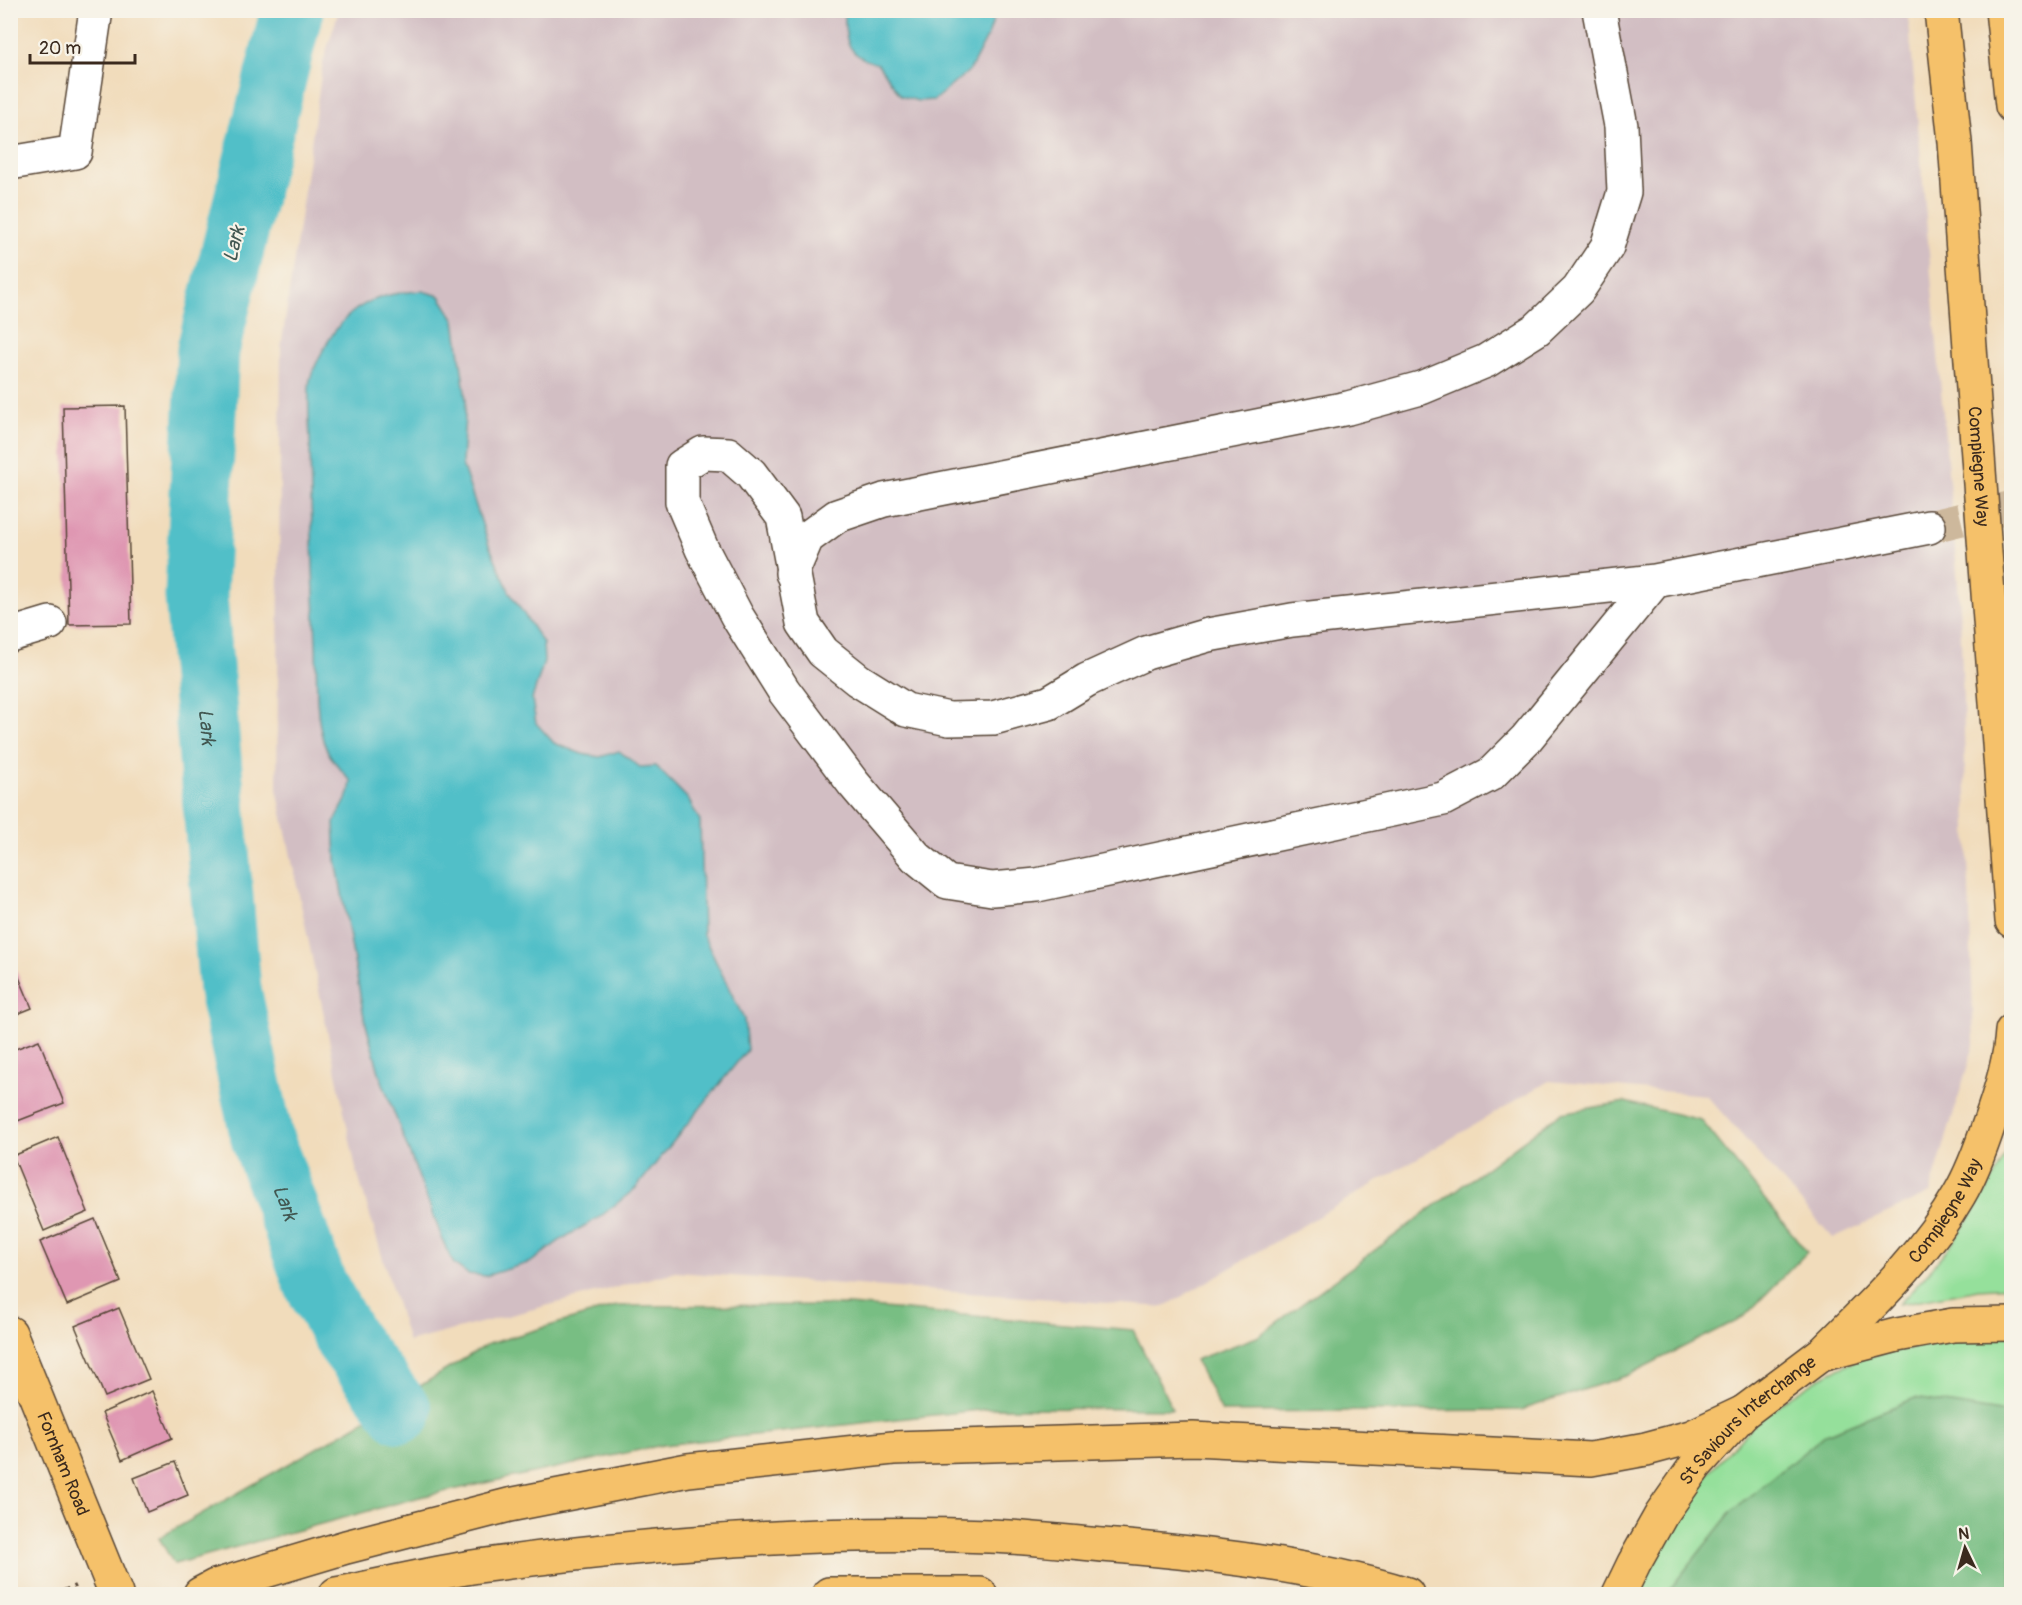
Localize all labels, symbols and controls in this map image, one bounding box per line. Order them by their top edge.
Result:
scale bar [30,27,135,65]
text: 20 m [39,37,81,60]
water label: Lark [218,222,251,265]
street label: Compiegne Way [1963,406,1995,528]
water label: Lark [193,708,221,748]
street label: Compiegne Way [1903,1155,1987,1268]
water label: Lark [268,1181,304,1225]
street label: St Saviours Interchange [1674,1350,1821,1489]
street label: Fornham Road [32,1408,94,1519]
north arrow [1935,1518,1995,1578]
text: N [1958,1524,1970,1544]

